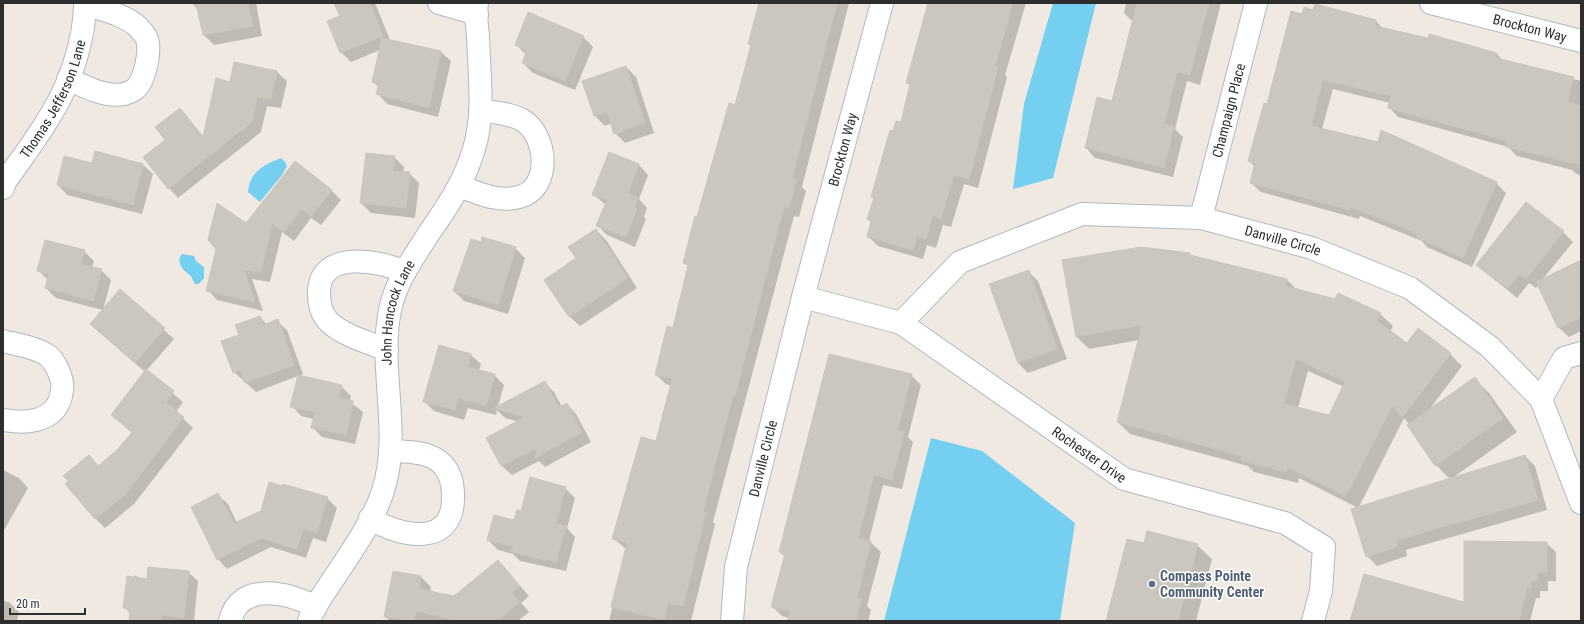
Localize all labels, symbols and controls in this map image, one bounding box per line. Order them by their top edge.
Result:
street label: Brockton Way [1491,11,1569,45]
street label: Thomas Jefferson Lane [17,38,89,161]
street label: Champaign Place [1209,61,1248,159]
street label: Brockton Way [825,111,860,188]
street label: Danville Circle [1243,222,1324,259]
street label: John Hancock Lane [378,257,418,366]
street label: Danville Circle [746,418,780,498]
street label: Rochester Drive [1049,423,1130,486]
place label: Compass Pointe Community Center [1160,568,1264,600]
marker: Compass Pointe Community Center [1147,579,1157,589]
scale bar [10,590,85,616]
text: 20 m [16,597,40,611]

